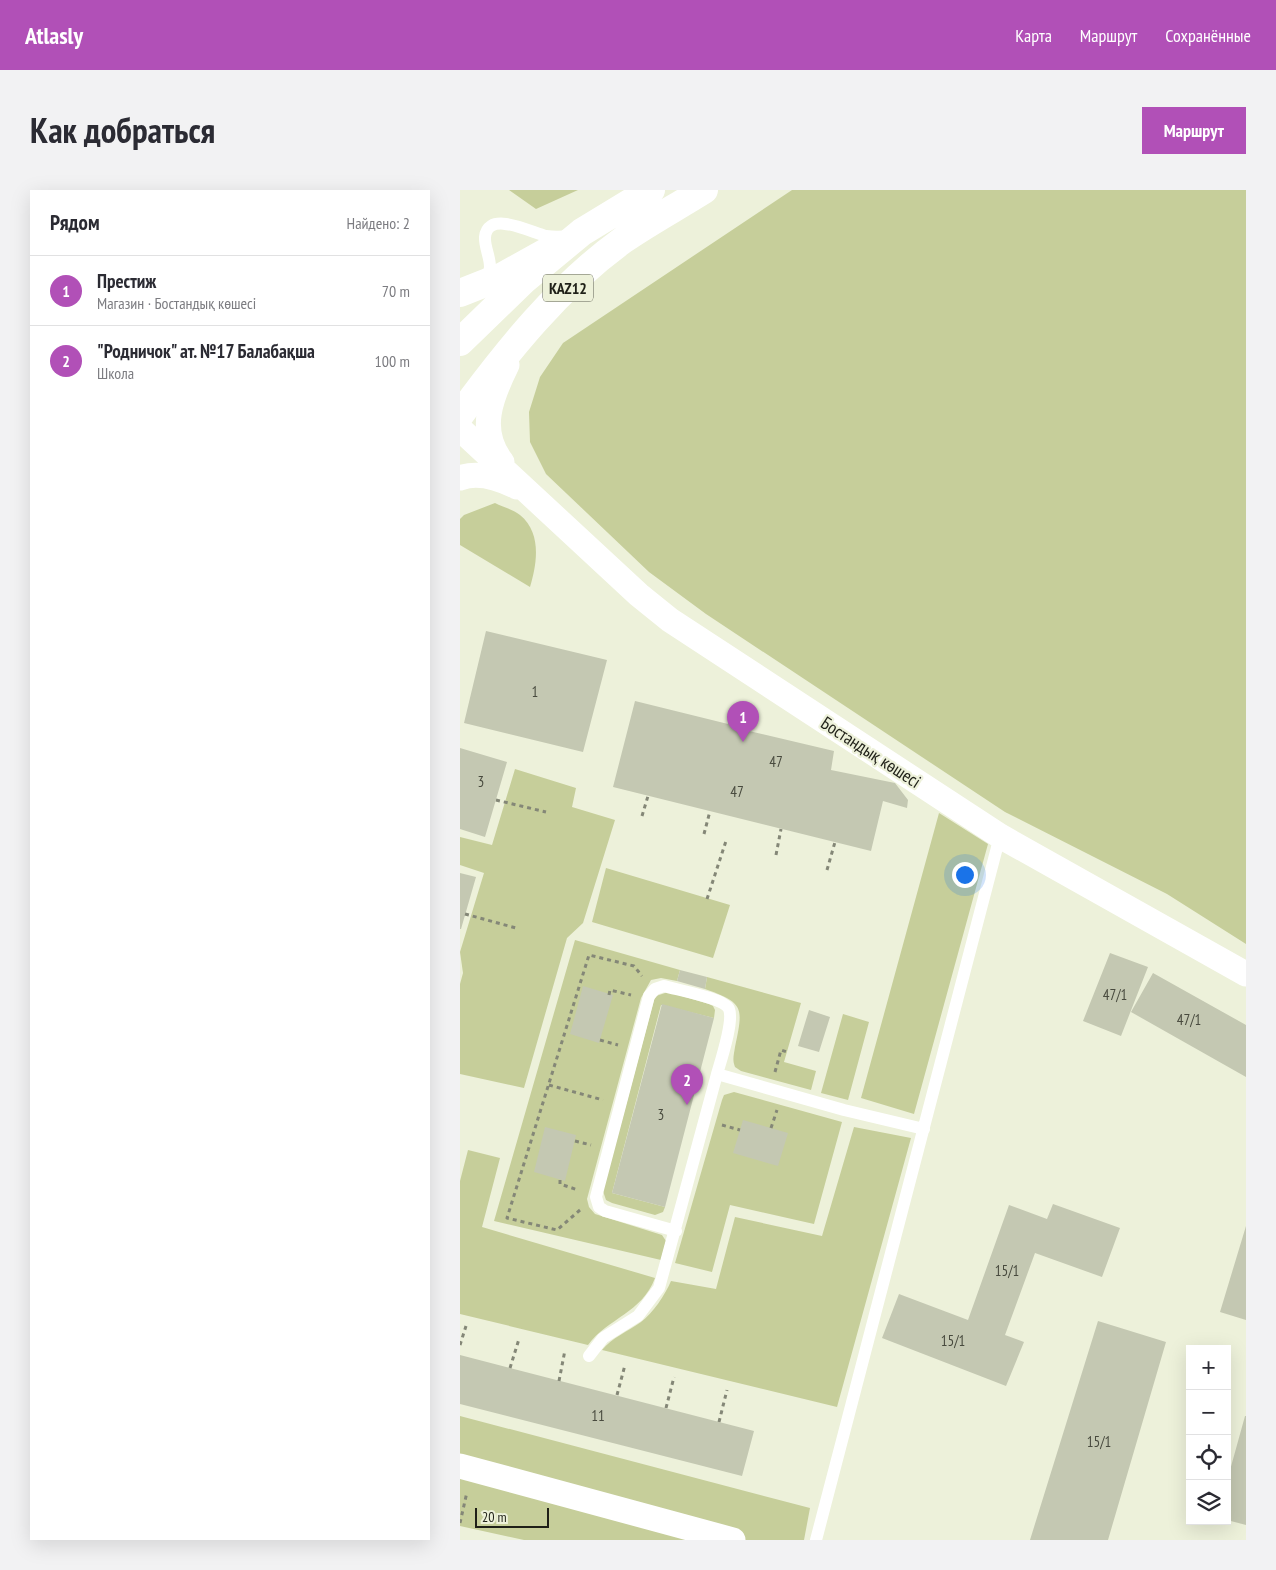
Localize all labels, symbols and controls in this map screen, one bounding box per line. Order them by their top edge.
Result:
text: Atlasly [25,20,83,51]
text: Карта [1015,24,1052,47]
text: Маршрут [1080,24,1137,47]
text: Сохранённые [1165,24,1251,47]
text: Как добраться [30,107,215,153]
button: Маршрут [1142,107,1246,154]
text: Рядом [50,209,100,236]
text: Найдено: 2 [347,213,410,233]
text: Престиж [97,269,156,293]
road number: KAZ12 [543,275,593,302]
text: 1 [62,281,70,301]
text: 70 m [382,281,410,301]
text: Магазин · Бостандық көшесі [97,293,256,313]
text: "Родничок" ат. №17 Балабақша [97,339,315,363]
text: 2 [62,351,70,371]
text: 100 m [375,351,410,371]
text: Школа [97,363,134,383]
house number: 1 [532,682,538,701]
pin: 1 [727,701,759,742]
street label: Бостандық көшесі [817,711,925,793]
house number: 47 [769,752,783,771]
house number: 3 [478,772,484,791]
house number: 47 [730,782,744,801]
your location [952,862,978,888]
house number: 47/1 [1103,985,1127,1004]
house number: 47/1 [1177,1010,1201,1029]
pin: 2 [671,1064,703,1105]
house number: 3 [658,1105,664,1124]
house number: 15/1 [995,1261,1019,1280]
house number: 15/1 [941,1331,965,1350]
map controls [1186,1345,1231,1525]
button: + [1186,1345,1231,1390]
button: − [1186,1390,1231,1435]
house number: 11 [591,1406,605,1425]
house number: 15/1 [1087,1432,1111,1451]
button: locate [1186,1435,1231,1480]
button: layers [1186,1480,1231,1525]
scale bar [475,1505,549,1528]
text: 20 m [482,1508,507,1526]

